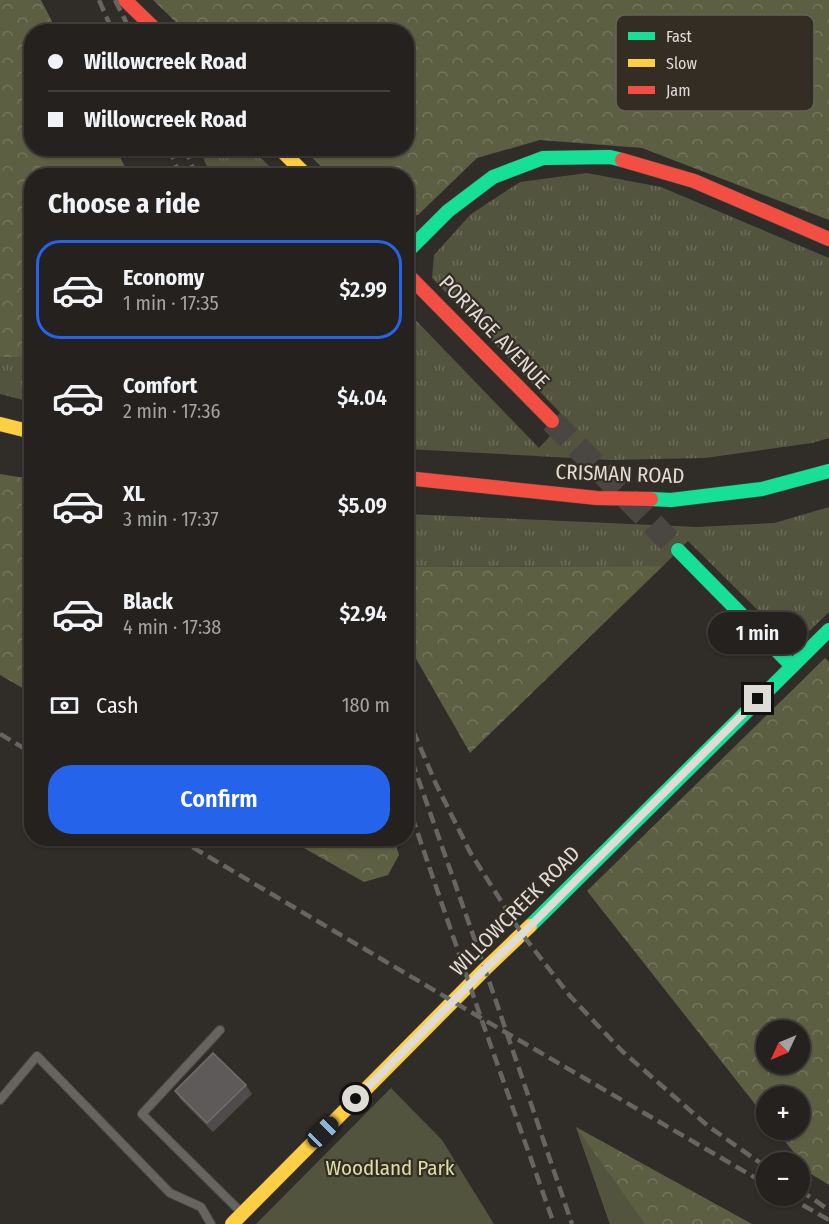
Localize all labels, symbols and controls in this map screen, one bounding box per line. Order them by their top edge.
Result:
legend [616,15,814,111]
text: Fast [666,27,693,46]
text: Willowcreek Road [84,48,247,75]
text: Slow [666,54,697,73]
text: Jam [666,81,691,100]
text: Willowcreek Road [84,106,247,133]
text: Choose a ride [48,188,200,220]
icon: car [51,263,105,317]
text: Economy [123,264,204,291]
street label: PORTAGE AVENUE [433,270,555,394]
text: $2.99 [339,276,387,303]
text: 1 min · 17:35 [123,291,219,315]
icon: car [51,371,105,425]
text: Comfort [123,372,197,399]
text: $4.04 [337,384,387,411]
text: 2 min · 17:36 [123,399,220,423]
street label: CRISMAN ROAD [555,459,685,489]
icon: car [51,479,105,533]
text: XL [123,480,145,507]
text: $5.09 [338,492,387,519]
text: 3 min · 17:37 [123,507,219,531]
icon: car [51,587,105,641]
text: Black [123,588,173,615]
text: $2.94 [340,600,387,627]
callout: 1 min [708,612,807,654]
text: 4 min · 17:38 [123,615,221,639]
text: 1 min [736,621,779,645]
route end [744,685,771,712]
icon: cash [48,689,81,722]
text: Cash [96,692,139,719]
text: 180 m [342,693,390,717]
button: Confirm [48,765,390,834]
street label: WILLOWCREEK ROAD [445,841,585,981]
north arrow [756,1020,810,1074]
map controls [756,1020,810,1206]
route start [342,1085,369,1112]
button: + [756,1086,810,1140]
car [304,1113,342,1151]
button: − [756,1152,810,1206]
park label: Woodland Park [325,1155,455,1181]

